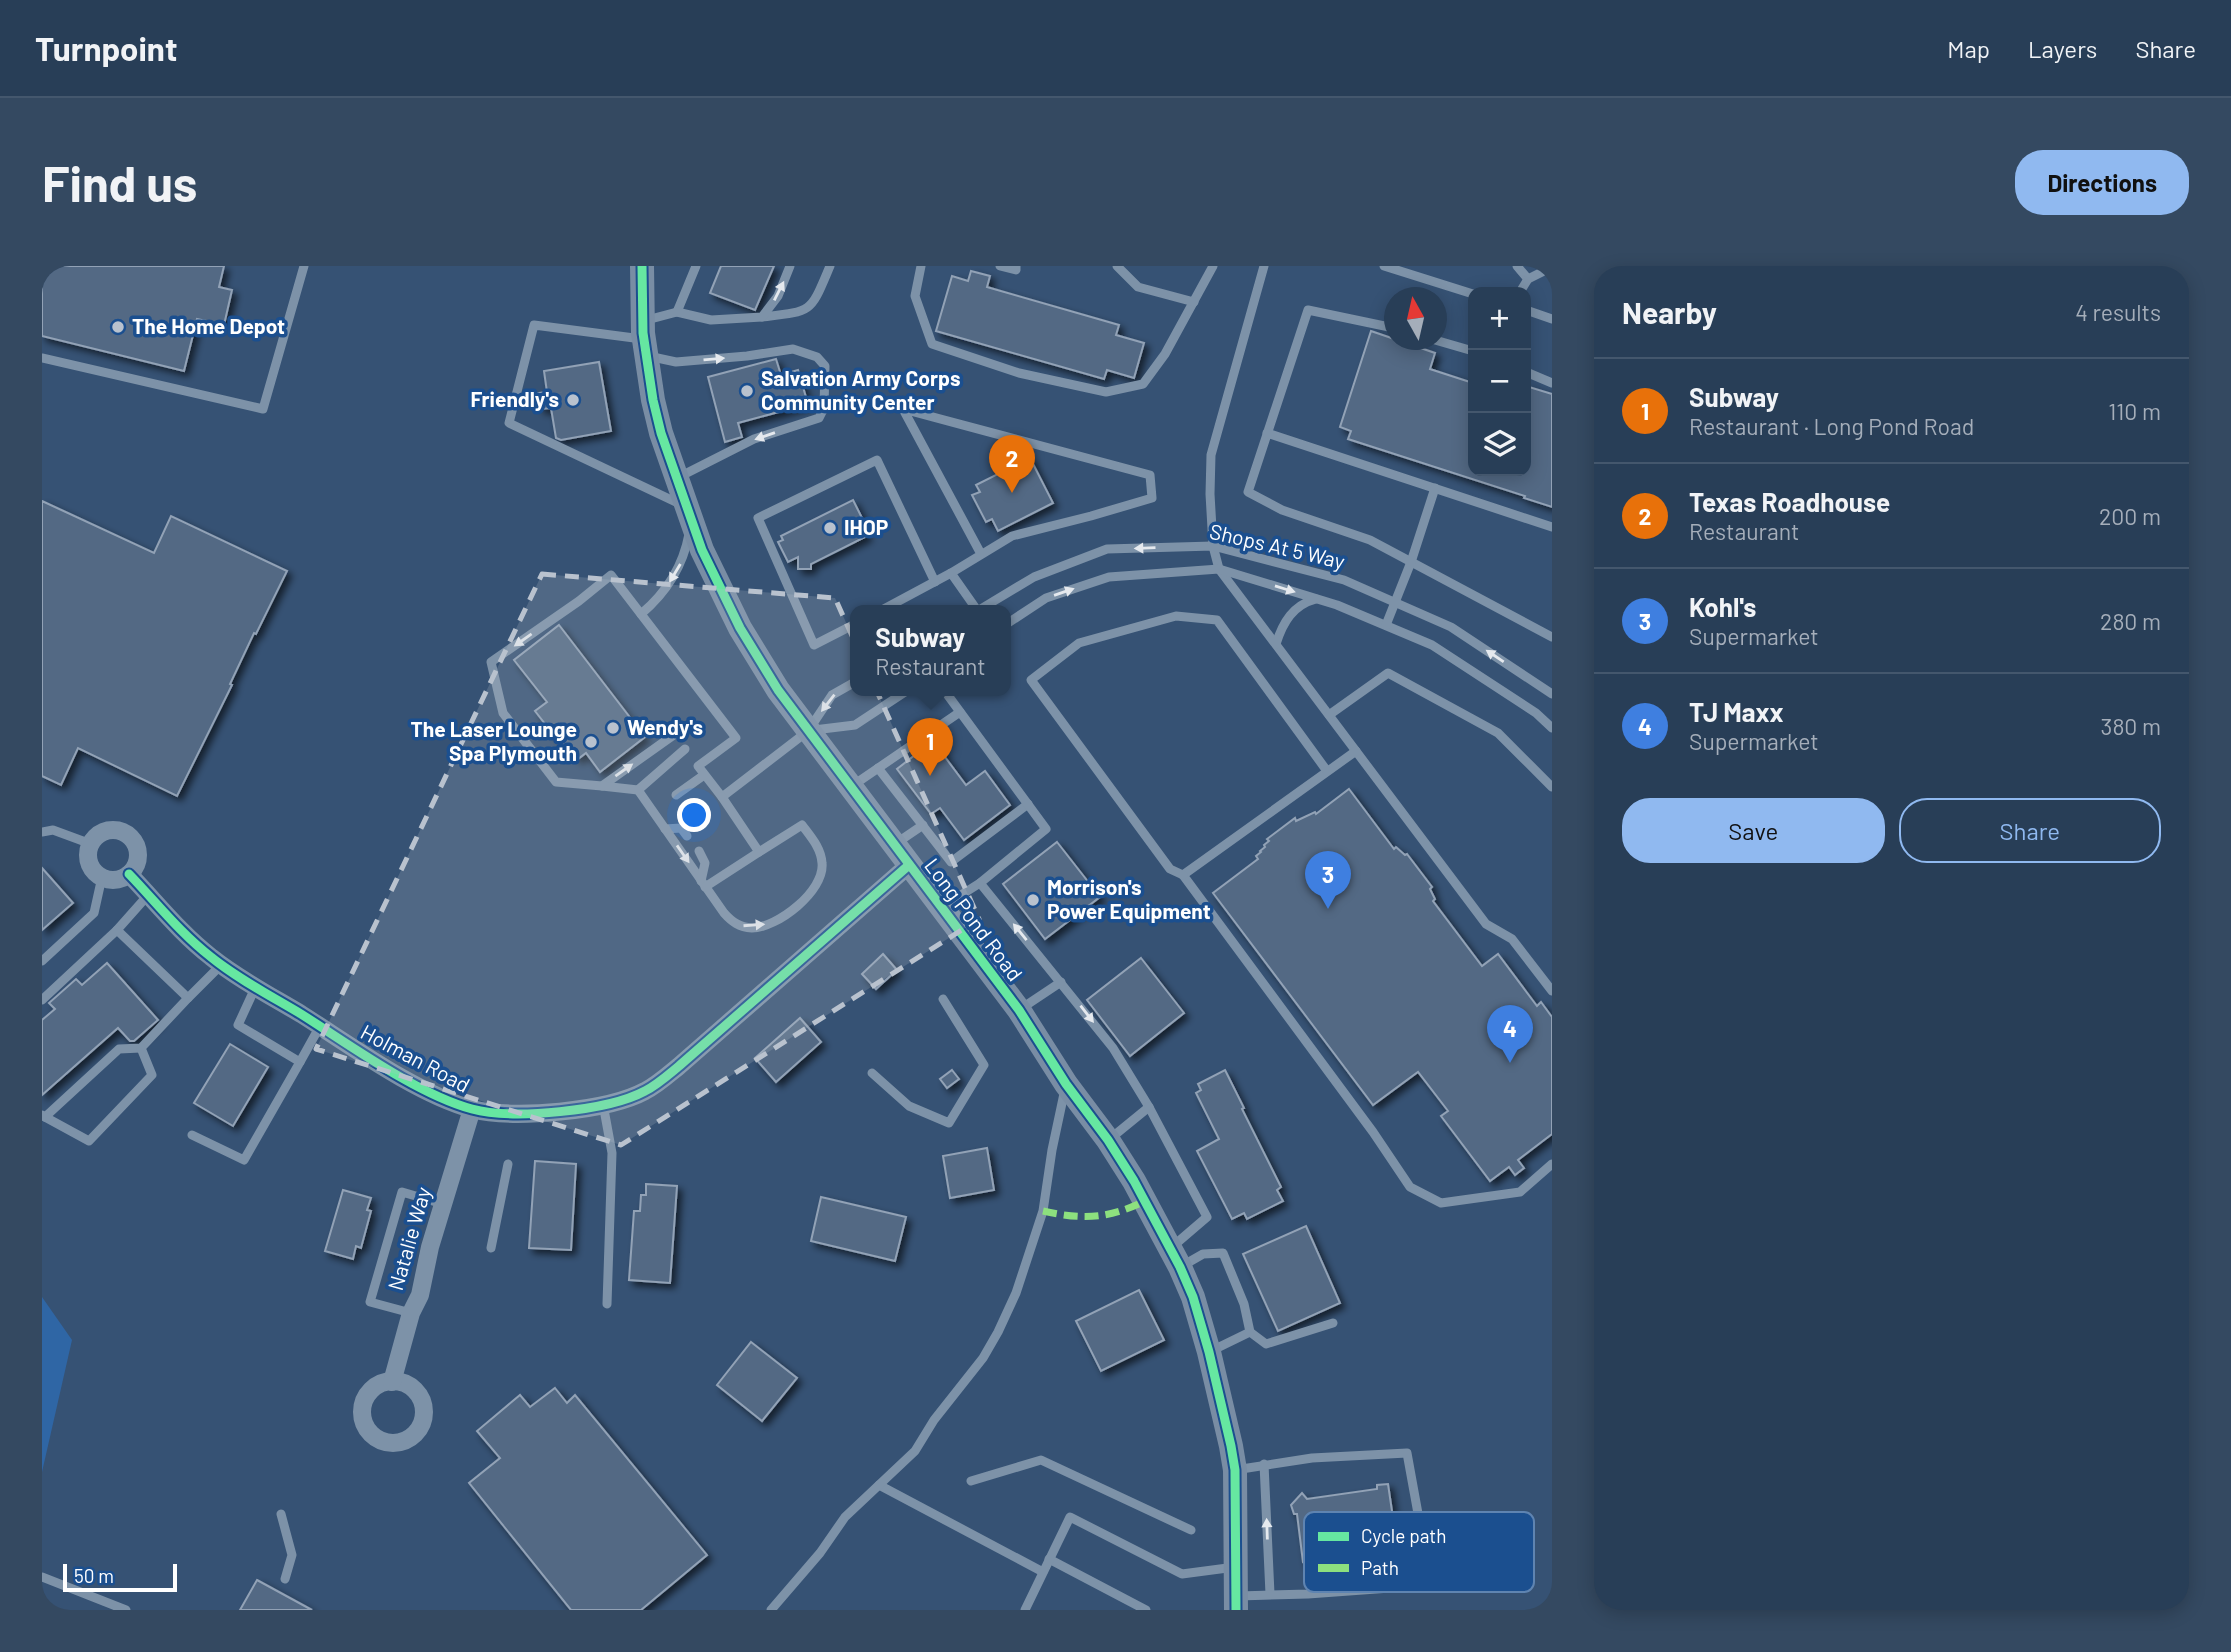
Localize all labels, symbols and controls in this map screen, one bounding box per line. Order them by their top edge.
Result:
text: Turnpoint [35,28,177,68]
text: Map [1947,34,1990,63]
text: Layers [2028,34,2097,63]
text: Share [2135,34,2196,63]
button: Directions [2015,150,2189,215]
text: Find us [42,153,197,212]
one-way arrow [773,281,785,301]
north arrow [1384,287,1447,350]
map controls [1468,287,1531,476]
button: + [1468,287,1531,350]
text: Nearby [1622,294,1717,330]
text: 4 results [2075,298,2161,326]
place label: The Home Depot [132,313,285,338]
marker: The Home Depot [110,319,126,335]
button: − [1468,350,1531,413]
one-way arrow [703,353,725,364]
place label: Salvation Army Corps Community Center [761,365,960,414]
text: Subway [1689,381,1779,412]
marker: Salvation Army Corps Community Center [739,383,755,399]
place label: Friendly's [470,386,559,411]
marker: Friendly's [565,392,581,408]
text: 1 [1641,397,1649,425]
text: 110 m [2108,397,2161,425]
text: Restaurant · Long Pond Road [1689,412,1974,440]
button: layers [1468,413,1531,476]
one-way arrow [754,431,775,442]
pin: 2 [989,435,1035,493]
text: Texas Roadhouse [1689,486,1890,517]
text: 2 [1639,502,1651,530]
text: 200 m [2099,502,2161,530]
place label: IHOP [844,514,888,539]
text: Restaurant [1689,517,1799,545]
street label: Shops At 5 Way [1207,518,1348,573]
marker: IHOP [822,520,838,536]
one-way arrow [1134,542,1156,554]
one-way arrow [668,563,681,582]
one-way arrow [1274,584,1295,594]
one-way arrow [1054,586,1075,597]
text: Kohl's [1689,591,1756,622]
popup [850,605,1011,696]
text: 3 [1639,607,1651,635]
text: 280 m [2100,607,2161,635]
text: Subway [875,621,965,652]
text: Supermarket [1689,622,1819,650]
one-way arrow [514,633,532,647]
one-way arrow [1486,649,1504,663]
text: Restaurant [875,652,986,680]
one-way arrow [821,693,835,712]
text: TJ Maxx [1689,696,1784,727]
text: 4 [1638,712,1652,740]
text: 380 m [2101,712,2161,740]
place label: Wendy's [627,714,703,739]
place label: The Laser Lounge Spa Plymouth [410,716,577,765]
pin: 1 [907,718,953,776]
marker: Wendy's [605,720,621,736]
text: Supermarket [1689,727,1819,755]
marker: The Laser Lounge Spa Plymouth [583,734,599,750]
one-way arrow [615,763,633,777]
your location [677,798,711,832]
button: Save [1622,798,1885,863]
button: Share [1899,798,2161,863]
one-way arrow [676,845,690,863]
pin: 3 [1305,851,1351,909]
street label: Long Pond Road [920,853,1028,985]
place label: Morrison's Power Equipment [1047,874,1211,923]
marker: Morrison's Power Equipment [1025,892,1041,908]
one-way arrow [743,920,765,931]
one-way arrow [1013,924,1028,941]
pin: 4 [1487,1005,1533,1063]
one-way arrow [1079,1006,1094,1023]
street label: Holman Road [357,1018,475,1097]
street label: Natalie Way [382,1184,435,1293]
legend [1304,1512,1534,1592]
one-way arrow [1262,1518,1273,1540]
text: Cycle path [1361,1524,1446,1547]
text: Path [1361,1556,1399,1579]
scale bar [63,1561,177,1593]
text: 50 m [74,1564,114,1587]

